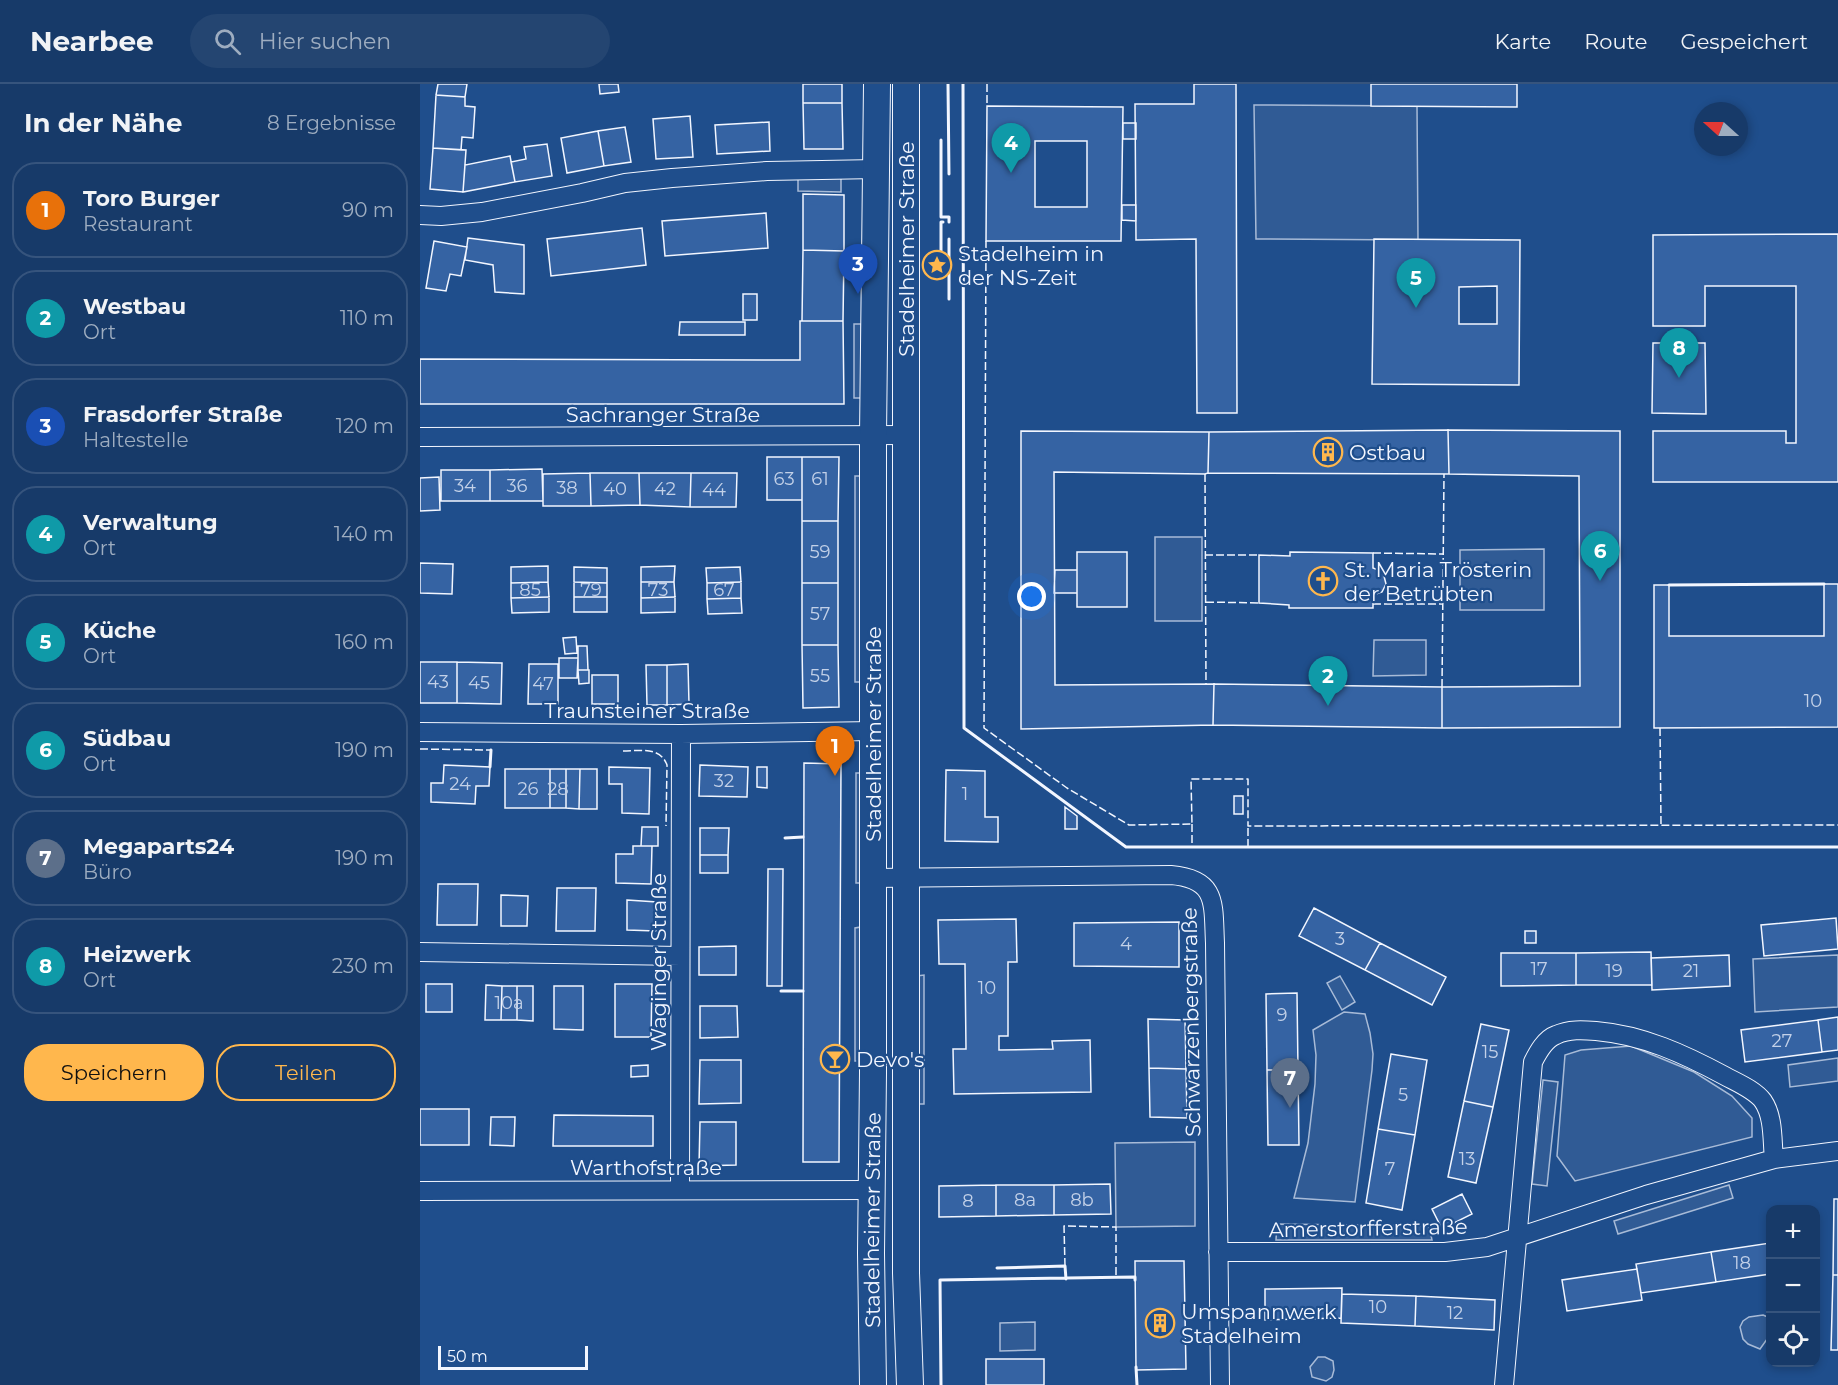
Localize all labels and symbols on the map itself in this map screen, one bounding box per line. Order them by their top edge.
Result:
north arrow [1694,102,1748,156]
pin: 4 [992,124,1030,173]
street label: Stadelheimer Straße [894,141,919,357]
place label: Stadelheim in der NS-Zeit [958,241,1104,290]
pin: 3 [838,244,878,294]
place icon: Stadelheim in der NS-Zeit [921,249,953,281]
pin: 5 [1396,258,1436,308]
pin: 8 [1660,328,1698,378]
street label: Sachranger Straße [566,402,760,427]
building icon: Ostbau [1312,436,1344,468]
place label: Ostbau [1349,440,1426,465]
house number: 63 [773,468,795,490]
house number: 61 [811,468,829,490]
house number: 34 [454,475,476,497]
house number: 36 [506,475,528,497]
house number: 38 [556,477,578,499]
house number: 40 [603,478,627,500]
house number: 42 [654,478,676,500]
house number: 44 [702,479,726,501]
pin: 6 [1580,532,1620,581]
house number: 59 [809,541,831,563]
place label: St. Maria Trösterin der Betrübten [1344,557,1532,606]
church icon: St. Maria Trösterin der Betrübten [1307,565,1339,597]
house number: 85 [519,579,541,601]
house number: 79 [580,579,602,601]
house number: 73 [648,579,668,601]
house number: 67 [713,579,735,601]
your location [1017,582,1046,611]
house number: 57 [810,603,830,625]
street label: Stadelheimer Straße [861,626,886,842]
pin: 2 [1308,656,1348,706]
house number: 55 [810,665,830,687]
house number: 43 [427,671,449,693]
house number: 45 [468,672,490,694]
house number: 47 [532,673,554,695]
house number: 10 [1804,690,1822,712]
street label: Traunsteiner Straße [544,698,750,723]
pin: 1 [816,726,854,776]
house number: 32 [714,770,734,792]
house number: 24 [449,773,471,795]
house number: 26 [517,778,539,800]
house number: 28 [547,778,569,800]
house number: 1 [962,783,968,805]
street label: Waginger Straße [646,873,671,1051]
street label: Schwarzenbergstraße [1176,907,1206,1137]
house number: 3 [1335,928,1345,950]
house number: 4 [1120,933,1132,955]
house number: 17 [1530,958,1548,980]
house number: 19 [1605,960,1623,982]
house number: 21 [1683,960,1699,982]
house number: 10 [978,977,996,999]
house number: 10a [494,992,524,1014]
house number: 9 [1277,1004,1288,1026]
house number: 27 [1772,1030,1792,1052]
house number: 15 [1482,1041,1498,1063]
bar icon: Devo's [819,1043,851,1075]
place label: Devo's [856,1047,924,1072]
pin: 7 [1270,1058,1310,1108]
house number: 5 [1398,1084,1408,1106]
street label: Stadelheimer Straße [858,1112,885,1328]
house number: 13 [1459,1148,1475,1170]
street label: Warthofstraße [570,1155,722,1180]
house number: 7 [1385,1158,1395,1180]
house number: 8a [1014,1189,1036,1211]
house number: 8b [1070,1189,1094,1211]
house number: 8 [962,1190,974,1212]
street label: Amerstorfferstraße [1268,1214,1468,1242]
house number: 18 [1733,1252,1751,1274]
house number: 10 [1369,1296,1387,1318]
place label: Umspannwerk Stadelheim [1181,1299,1337,1348]
house number: 12 [1447,1302,1463,1324]
building icon: Umspannwerk Stadelheim [1144,1307,1176,1339]
scale bar [438,1343,588,1370]

